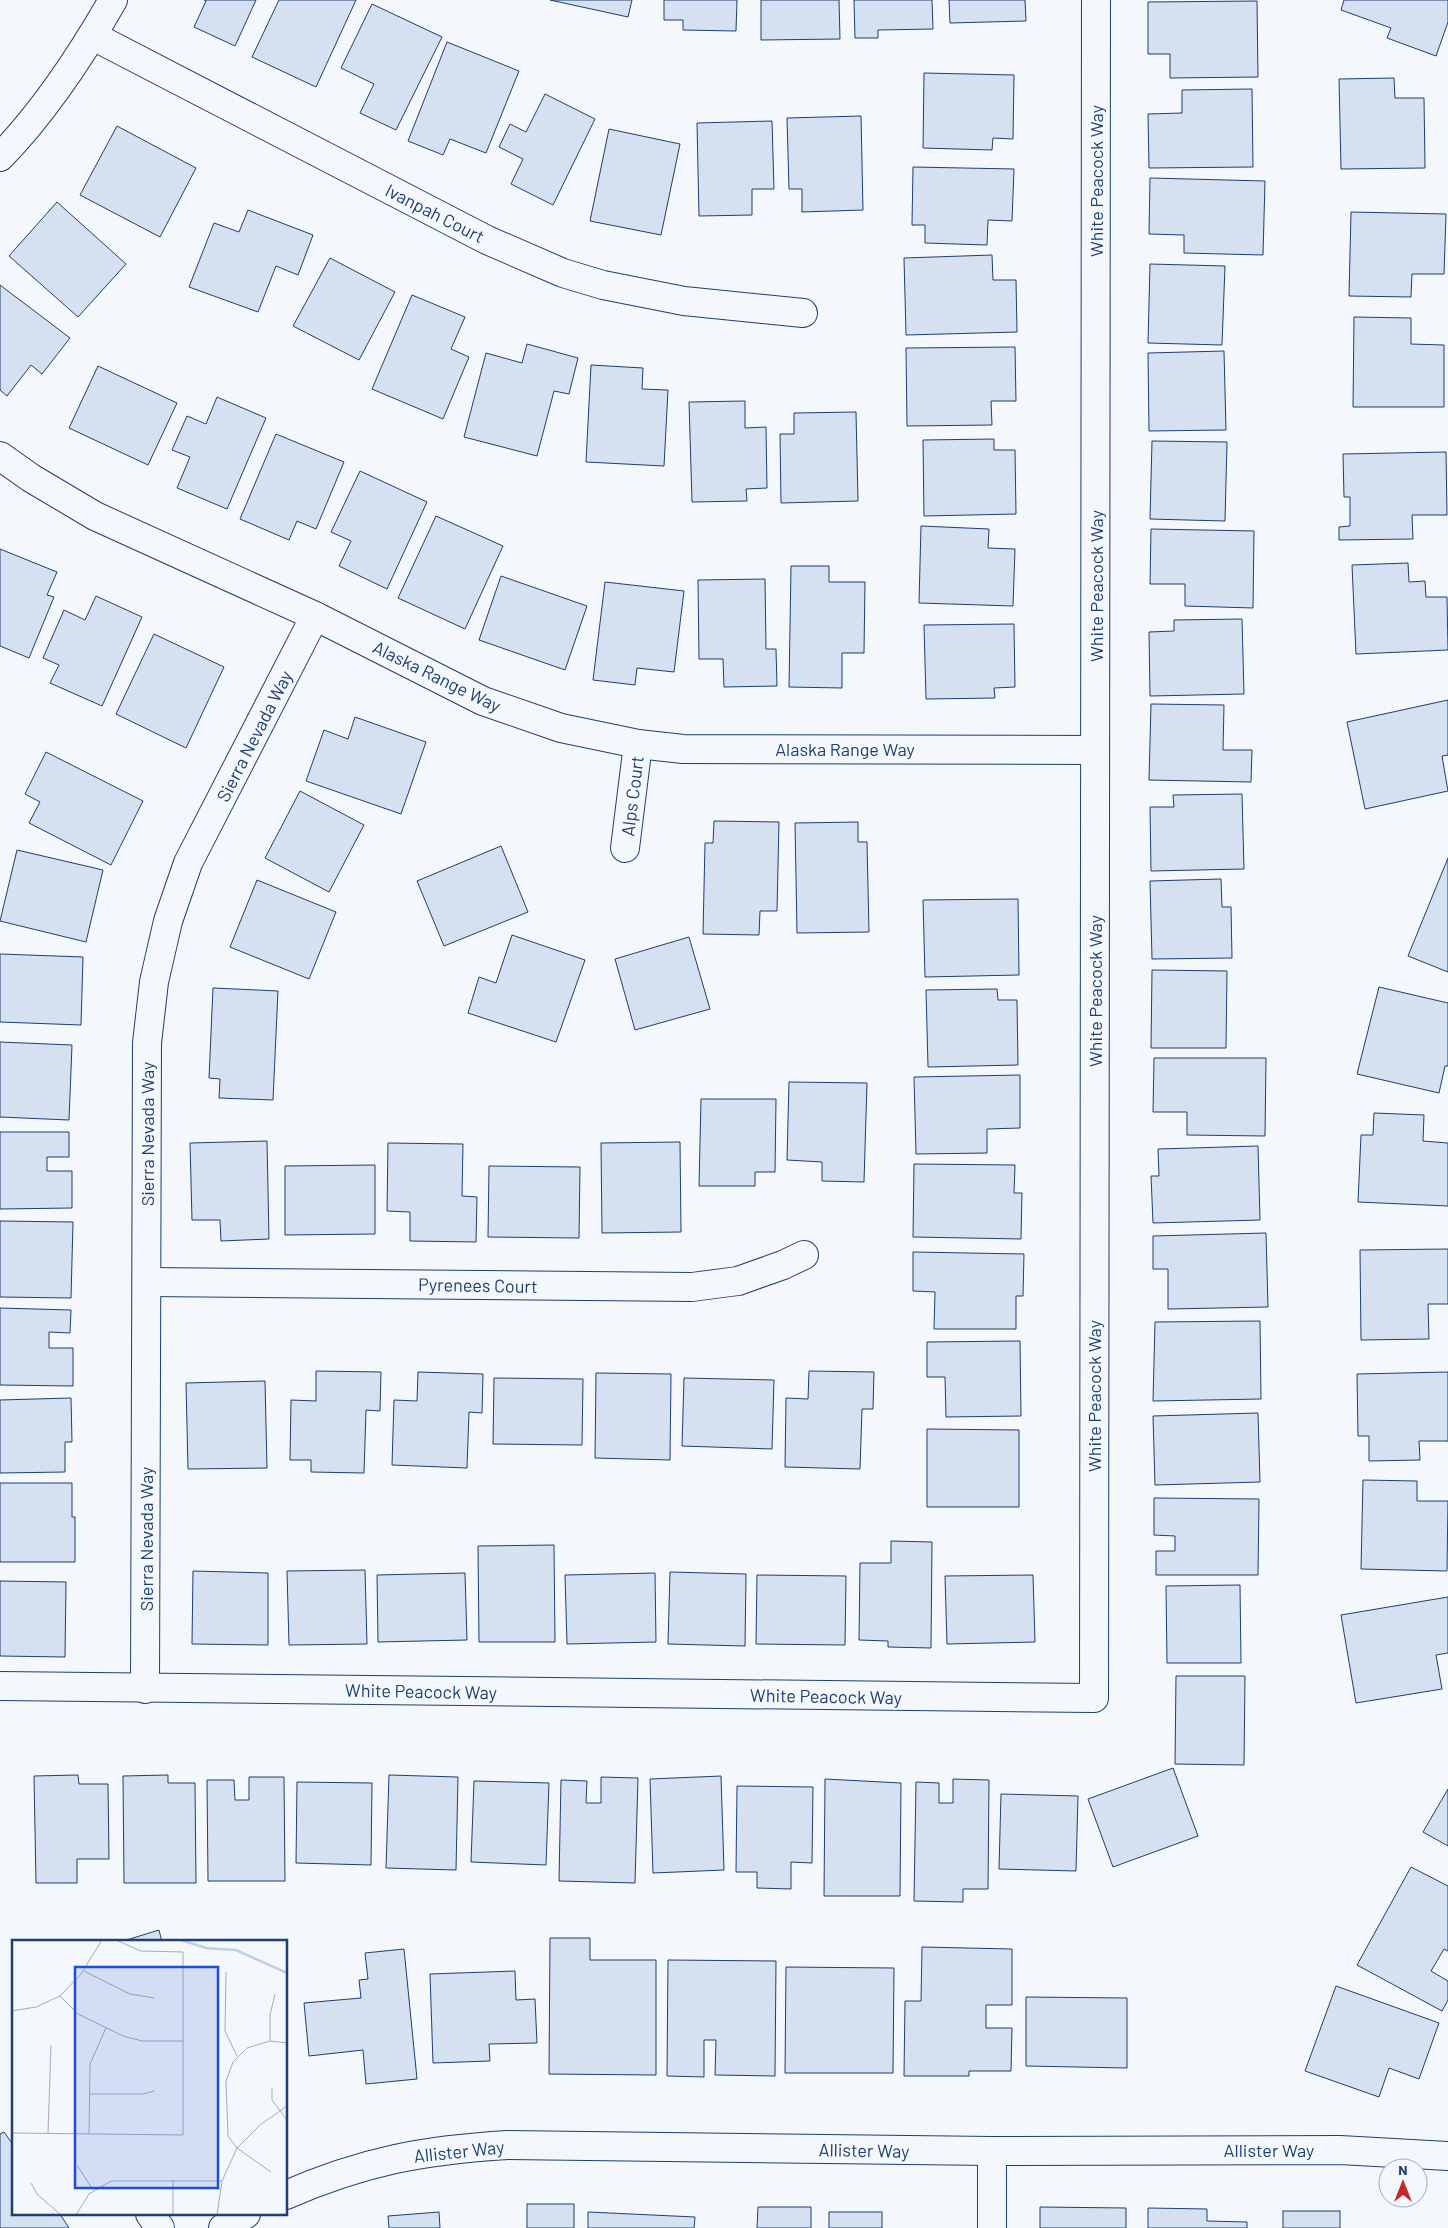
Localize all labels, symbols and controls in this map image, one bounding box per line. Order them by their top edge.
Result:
street label: White Peacock Way [1085,105,1107,257]
street label: Ivanpah Court [382,179,488,247]
street label: White Peacock Way [1085,510,1107,662]
street label: Alaska Range Way [369,636,505,716]
street label: Sierra Nevada Way [211,667,297,805]
street label: Alaska Range Way [775,738,915,760]
street label: Alps Court [616,754,648,838]
street label: White Peacock Way [1084,915,1106,1067]
street label: Sierra Nevada Way [136,1062,158,1206]
street label: Pyrenees Court [418,1273,538,1297]
street label: White Peacock Way [1083,1320,1105,1472]
street label: Sierra Nevada Way [135,1467,157,1611]
street label: White Peacock Way [345,1679,497,1703]
street label: White Peacock Way [750,1684,902,1708]
inset map [12,1940,288,2216]
street label: Allister Way [413,2135,505,2167]
street label: Allister Way [818,2138,910,2162]
street label: Allister Way [1224,2139,1314,2161]
north arrow [1378,2158,1428,2208]
text: N [1398,2161,1408,2178]

